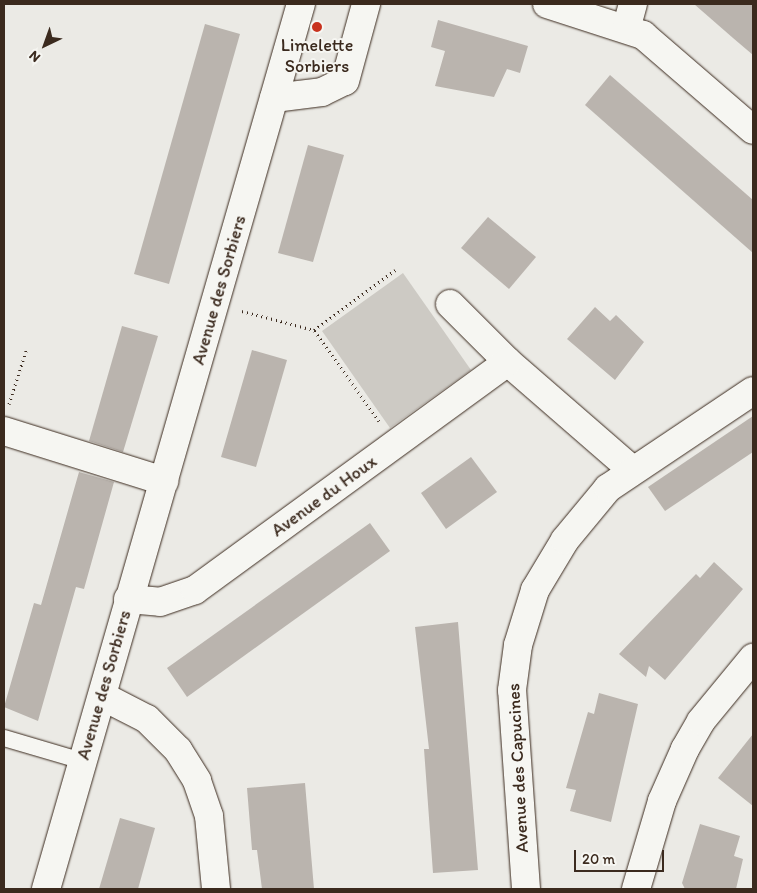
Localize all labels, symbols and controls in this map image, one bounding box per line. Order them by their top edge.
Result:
north arrow [20,20,70,70]
marker: Limelette Sorbiers [311,21,323,33]
place label: Limelette Sorbiers [281,35,353,78]
text: N [25,47,44,66]
street label: Avenue des Sorbiers [187,212,251,368]
street label: Avenue du Houx [267,451,381,541]
street label: Avenue des Sorbiers [72,607,136,763]
street label: Avenue des Capucines [503,682,533,854]
scale bar [577,840,667,872]
text: 20 m [582,850,615,868]

